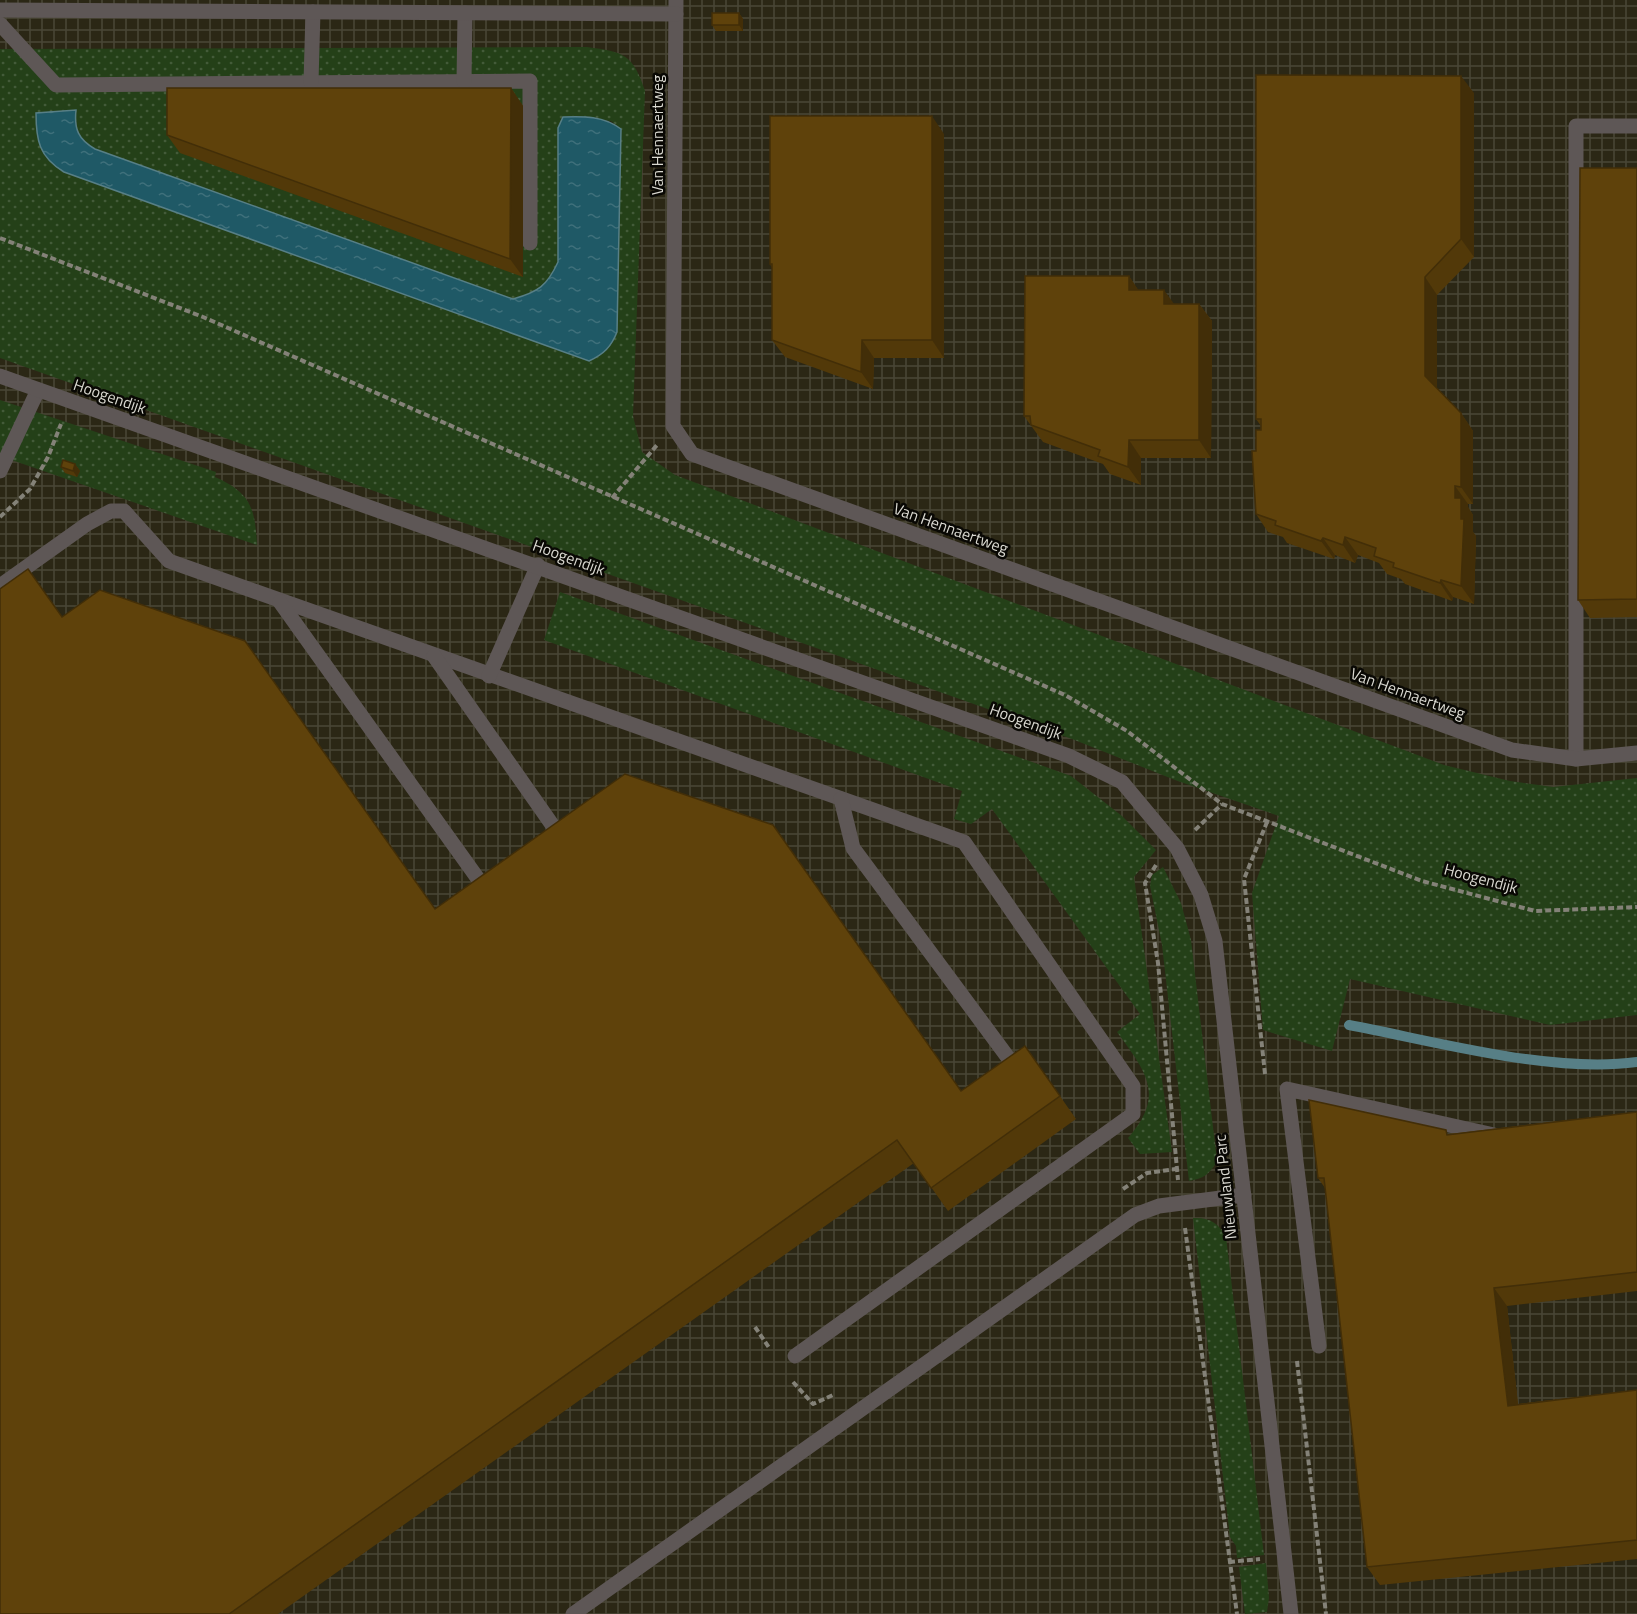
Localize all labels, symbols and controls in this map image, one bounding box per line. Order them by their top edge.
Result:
street label: Van Hennaertweg [645,75,669,195]
street label: Hoogendijk [70,372,150,420]
street label: Van Hennaertweg [890,496,1012,560]
street label: Hoogendijk [529,533,609,581]
street label: Van Hennaertweg [1347,661,1469,725]
street label: Hoogendijk [986,697,1066,745]
street label: Hoogendijk [1441,857,1521,899]
street label: Nieuwland Parc [1208,1133,1242,1241]

